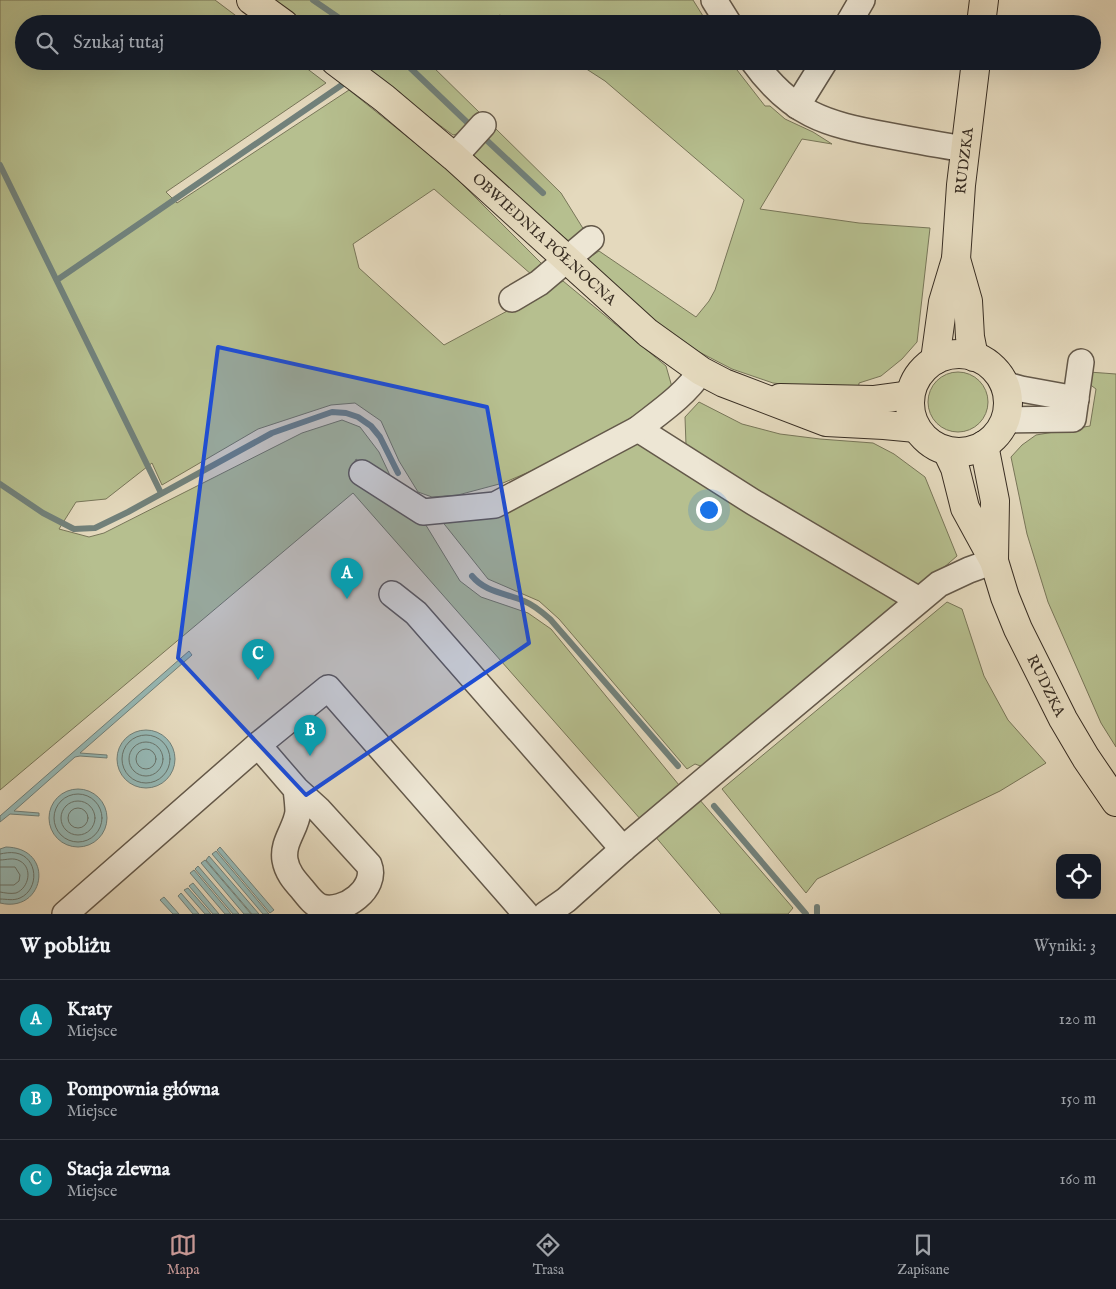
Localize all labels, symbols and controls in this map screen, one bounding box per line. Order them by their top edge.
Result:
search box [15,15,1101,70]
icon: search [33,29,61,57]
text: Szukaj tutaj [73,31,164,55]
street label: RUDZKA [951,126,977,195]
street label: OBWIEDNIA PÓŁNOCNA [468,169,621,310]
your location [696,497,722,523]
pin: A [331,558,363,599]
pin: C [242,639,274,680]
street label: RUDZKA [1023,651,1070,721]
pin: B [294,715,326,756]
map controls [1056,854,1101,899]
button: locate [1056,854,1101,899]
text: W pobliżu [20,933,110,960]
text: Wyniki: 3 [1034,937,1096,957]
text: Kraty [67,998,112,1022]
text: A [31,1010,41,1030]
text: 120 m [1059,1010,1096,1030]
text: Miejsce [67,1022,117,1042]
text: Pompownia główna [67,1078,219,1102]
text: B [31,1090,41,1110]
text: 150 m [1061,1090,1096,1110]
text: Miejsce [67,1102,117,1122]
text: Stacja zlewna [67,1158,170,1182]
text: C [30,1170,42,1190]
text: 160 m [1060,1170,1096,1190]
text: Miejsce [67,1182,117,1202]
tab: Mapa [167,1231,199,1279]
tab: Trasa [533,1231,564,1279]
tab: Zapisane [897,1231,949,1279]

